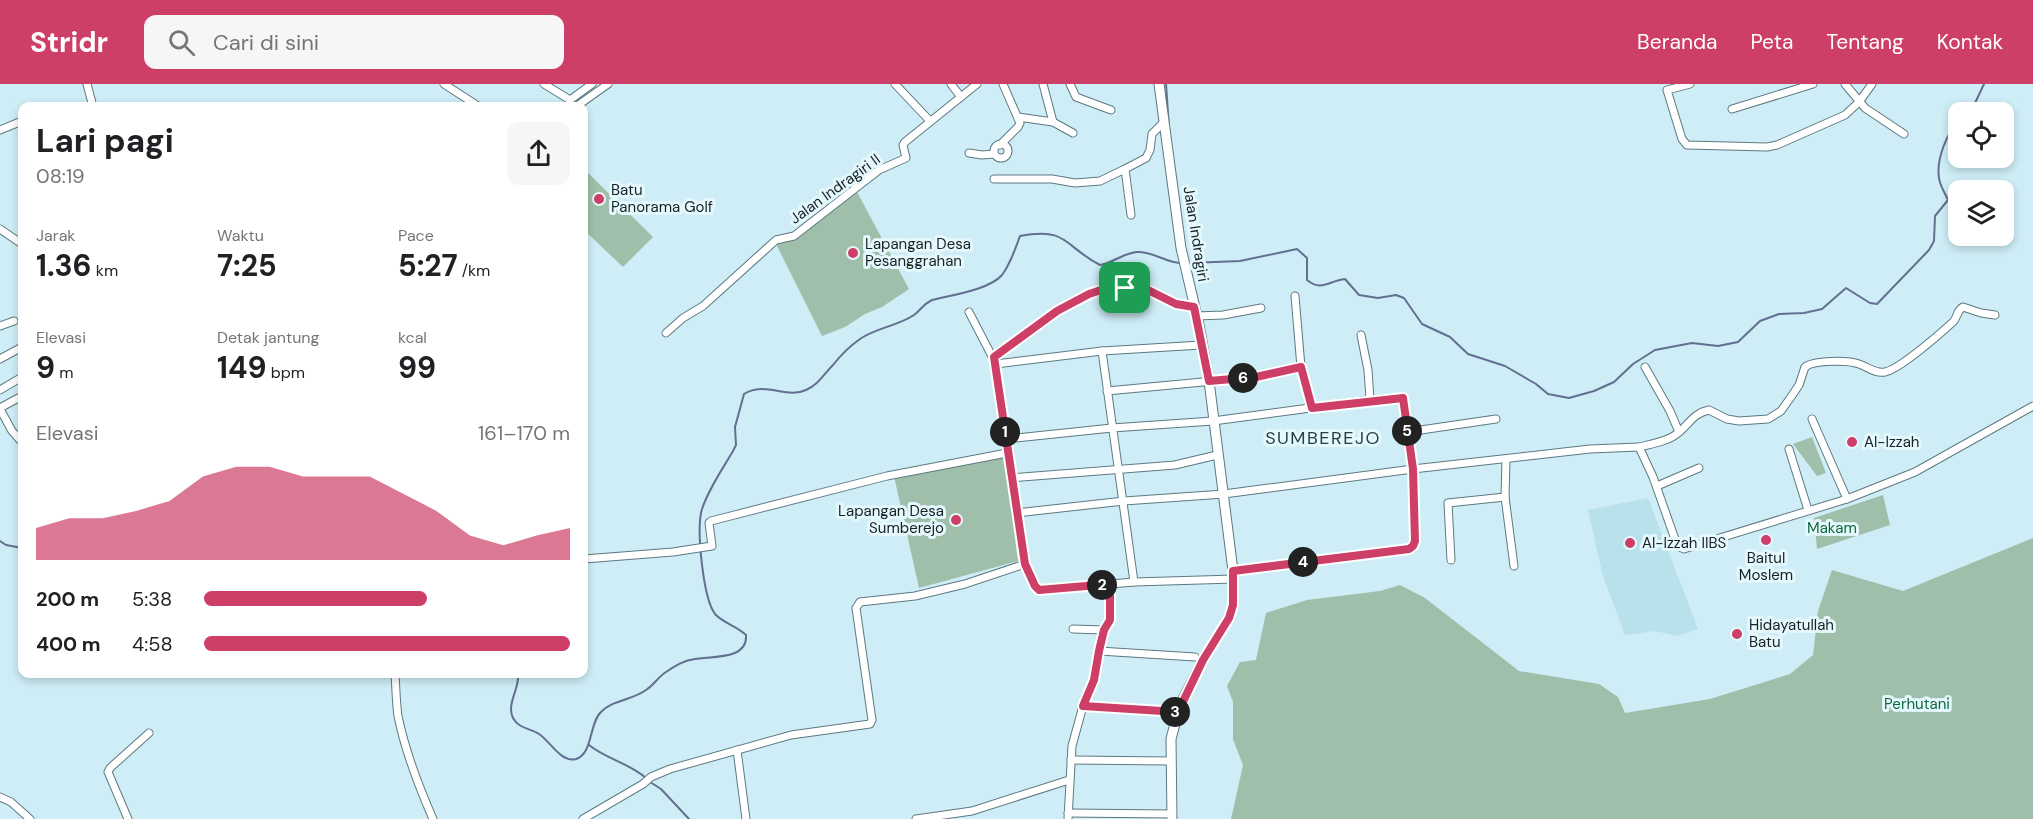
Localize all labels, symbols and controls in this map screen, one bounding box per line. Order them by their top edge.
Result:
search box [144,15,564,69]
text: Stridr [30,24,108,61]
icon: search [165,26,198,59]
text: Cari di sini [213,28,319,57]
text: Beranda [1637,28,1718,56]
text: Peta [1751,28,1793,56]
text: Tentang [1826,28,1904,56]
text: Kontak [1937,28,2003,56]
map controls [1948,102,2014,246]
button: locate [1948,102,2014,168]
text: Lari pagi [36,119,174,162]
button: share [507,122,570,185]
street label: Jalan Indragiri II [786,149,884,229]
text: 08:19 [36,163,85,189]
place label: Batu Panorama Golf [611,180,713,217]
button: layers [1948,180,2014,246]
street label: Jalan Indragiri [1179,185,1213,283]
marker: Batu Panorama Golf [592,192,606,206]
text: Jarak [36,225,75,246]
text: Waktu [217,225,264,246]
text: Pace [398,225,434,246]
place label: Lapangan Desa Pesanggrahan [865,234,971,271]
text: 1.36 [36,246,92,285]
text: 7:25 [217,246,277,285]
text: 5:27 [398,246,458,285]
marker: Lapangan Desa Pesanggrahan [846,246,860,260]
text: km [92,260,118,281]
text: /km [458,260,490,281]
pin [1099,262,1150,313]
icon: arrive [1108,271,1141,304]
text: Elevasi [36,327,86,348]
text: Detak jantung [217,327,319,348]
text: kcal [398,327,427,348]
text: 9 [36,348,55,387]
text: 149 [217,348,266,387]
text: 99 [398,348,436,387]
text: m [55,362,74,383]
text: bpm [266,362,305,383]
pin: 6 [1228,363,1258,393]
text: 6 [1238,367,1248,388]
pin: 5 [1392,416,1422,446]
pin: 1 [990,417,1020,447]
text: Elevasi [36,420,98,446]
text: 161–170 m [478,420,570,446]
text: 5 [1402,420,1412,441]
text: 1 [1002,421,1008,442]
district label: SUMBEREJO [1265,426,1381,450]
place label: Al-Izzah [1864,432,1919,452]
marker: Al-Izzah [1845,435,1859,449]
place label: Lapangan Desa Sumberejo [838,501,944,538]
marker: Lapangan Desa Sumberejo [949,513,963,527]
park label: Makam [1807,518,1857,538]
place label: Al-Izzah IIBS [1642,533,1727,553]
marker: Baitul Moslem [1759,533,1773,547]
marker: Al-Izzah IIBS [1623,536,1637,550]
pin: 4 [1288,547,1318,577]
place label: Baitul Moslem [1739,548,1793,585]
text: 4 [1298,551,1308,572]
pin: 2 [1087,570,1117,600]
text: 2 [1097,574,1107,595]
text: 200 m [36,586,99,612]
text: 5:38 [132,586,172,612]
place label: Hidayatullah Batu [1749,615,1834,652]
marker: Hidayatullah Batu [1730,627,1744,641]
text: 400 m [36,631,101,657]
text: 4:58 [132,631,173,657]
park label: Perhutani [1884,694,1950,714]
pin: 3 [1160,697,1190,727]
text: 3 [1170,701,1180,722]

